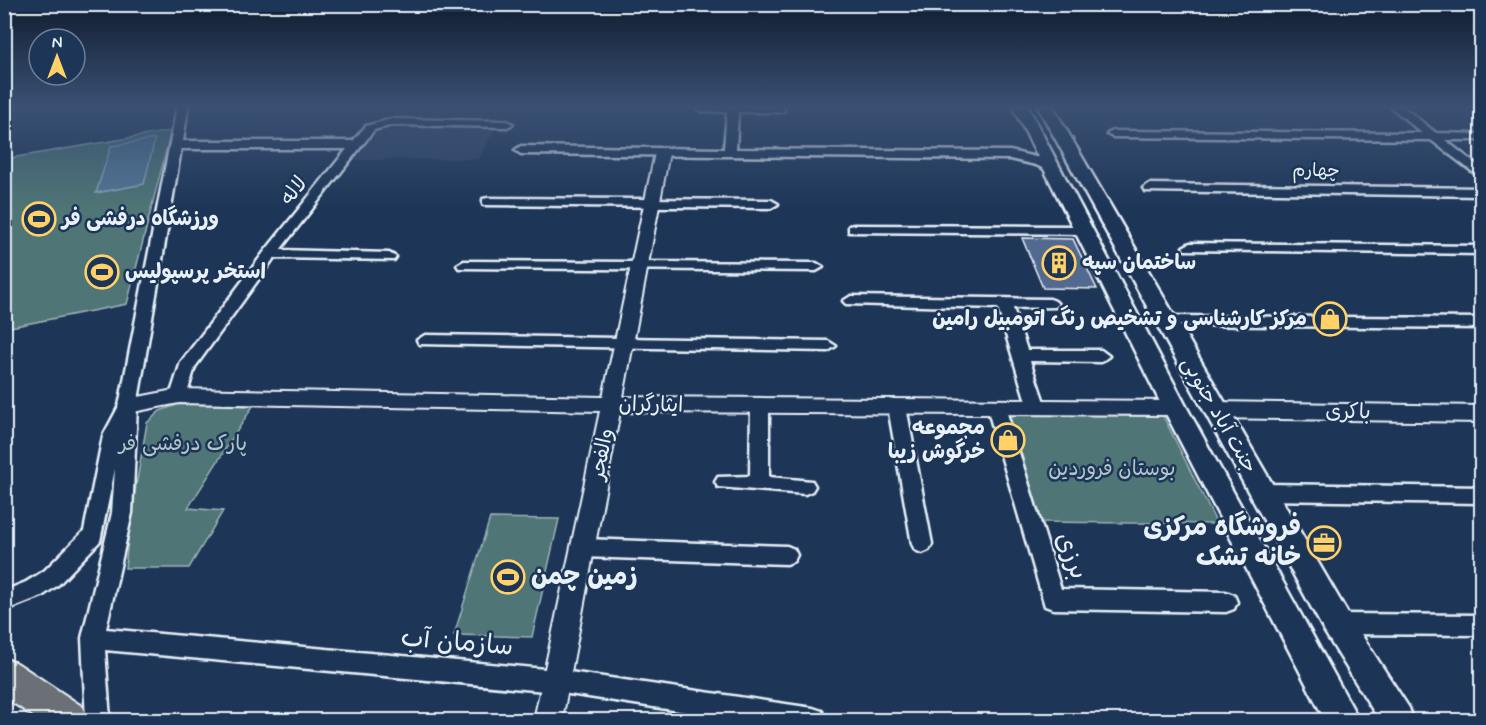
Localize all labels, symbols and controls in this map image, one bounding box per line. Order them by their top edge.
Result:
north arrow [27,27,87,87]
text: N [52,33,62,54]
street label: چهارم [1292,159,1340,184]
street label: لاله [274,171,314,211]
sports icon: ورزشگاه درفشی فر [21,201,57,237]
place label: ورزشگاه درفشی فر [60,205,219,233]
building icon: ساختمان سپه [1041,245,1077,281]
place label: ساختمان سپه [1082,249,1196,277]
sports icon: استخر پرسپولیس [84,254,120,290]
place label: استخر پرسپولیس [125,258,266,286]
shop icon: مرکز کارشناسی و تشخیص رنگ اتومبیل رامین [1312,301,1348,337]
place label: مرکز کارشناسی و تشخیص رنگ اتومبیل رامین [932,305,1307,333]
street label: جنت آباد جنوبی [1174,352,1264,478]
street label: ایثارگران [618,390,684,420]
street label: باکری [1325,398,1371,426]
place label: مجموعه خرگوش زیبا [888,414,985,466]
shop icon: مجموعه خرگوش زیبا [990,422,1026,458]
street label: والفجر [583,426,621,484]
park label: پارک درفشی فر [117,430,247,458]
park label: بوستان فروردین [1048,455,1176,483]
place label: فروشگاه مرکزی خانه تشک [1143,510,1301,575]
office icon: فروشگاه مرکزی خانه تشک [1306,525,1342,561]
street label: برزی [1047,528,1095,584]
sports icon: زمین چمن [490,559,526,595]
place label: زمین چمن [531,560,637,594]
street label: سازمان آب [399,621,515,665]

